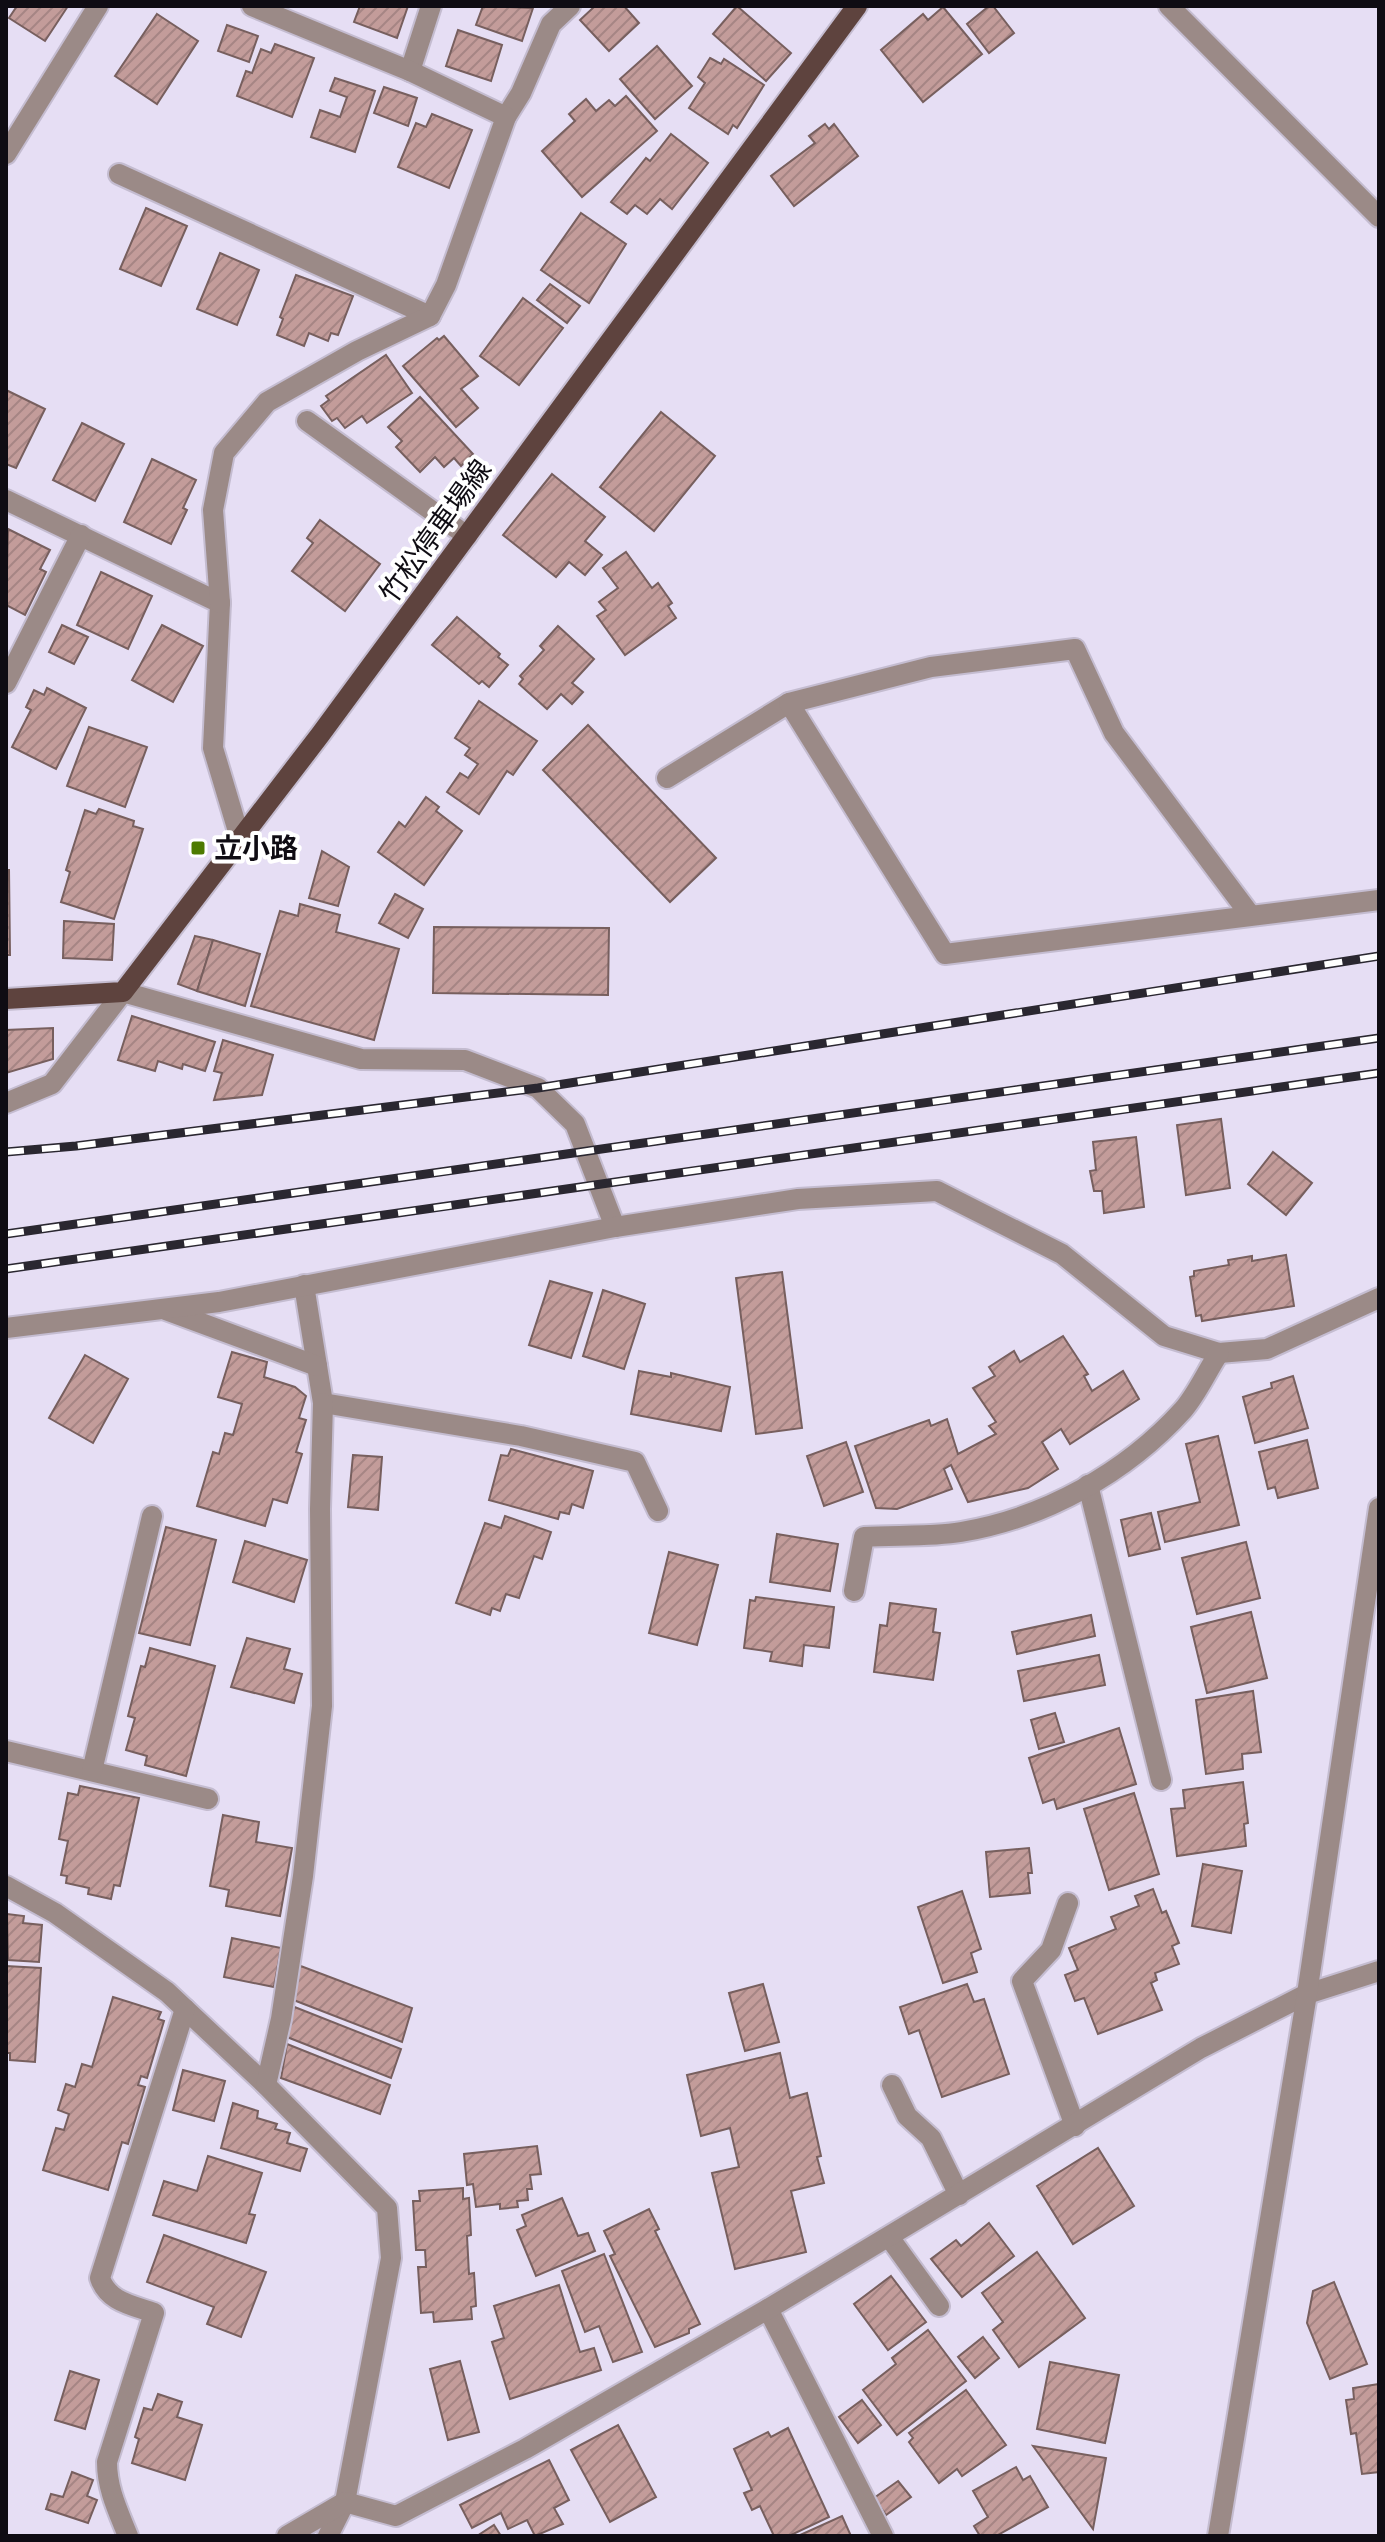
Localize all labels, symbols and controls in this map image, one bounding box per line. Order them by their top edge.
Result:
street label: 竹松停車場線 [369,451,499,610]
place label: 立小路 [214,828,298,866]
marker: 立小路 [189,839,207,857]

